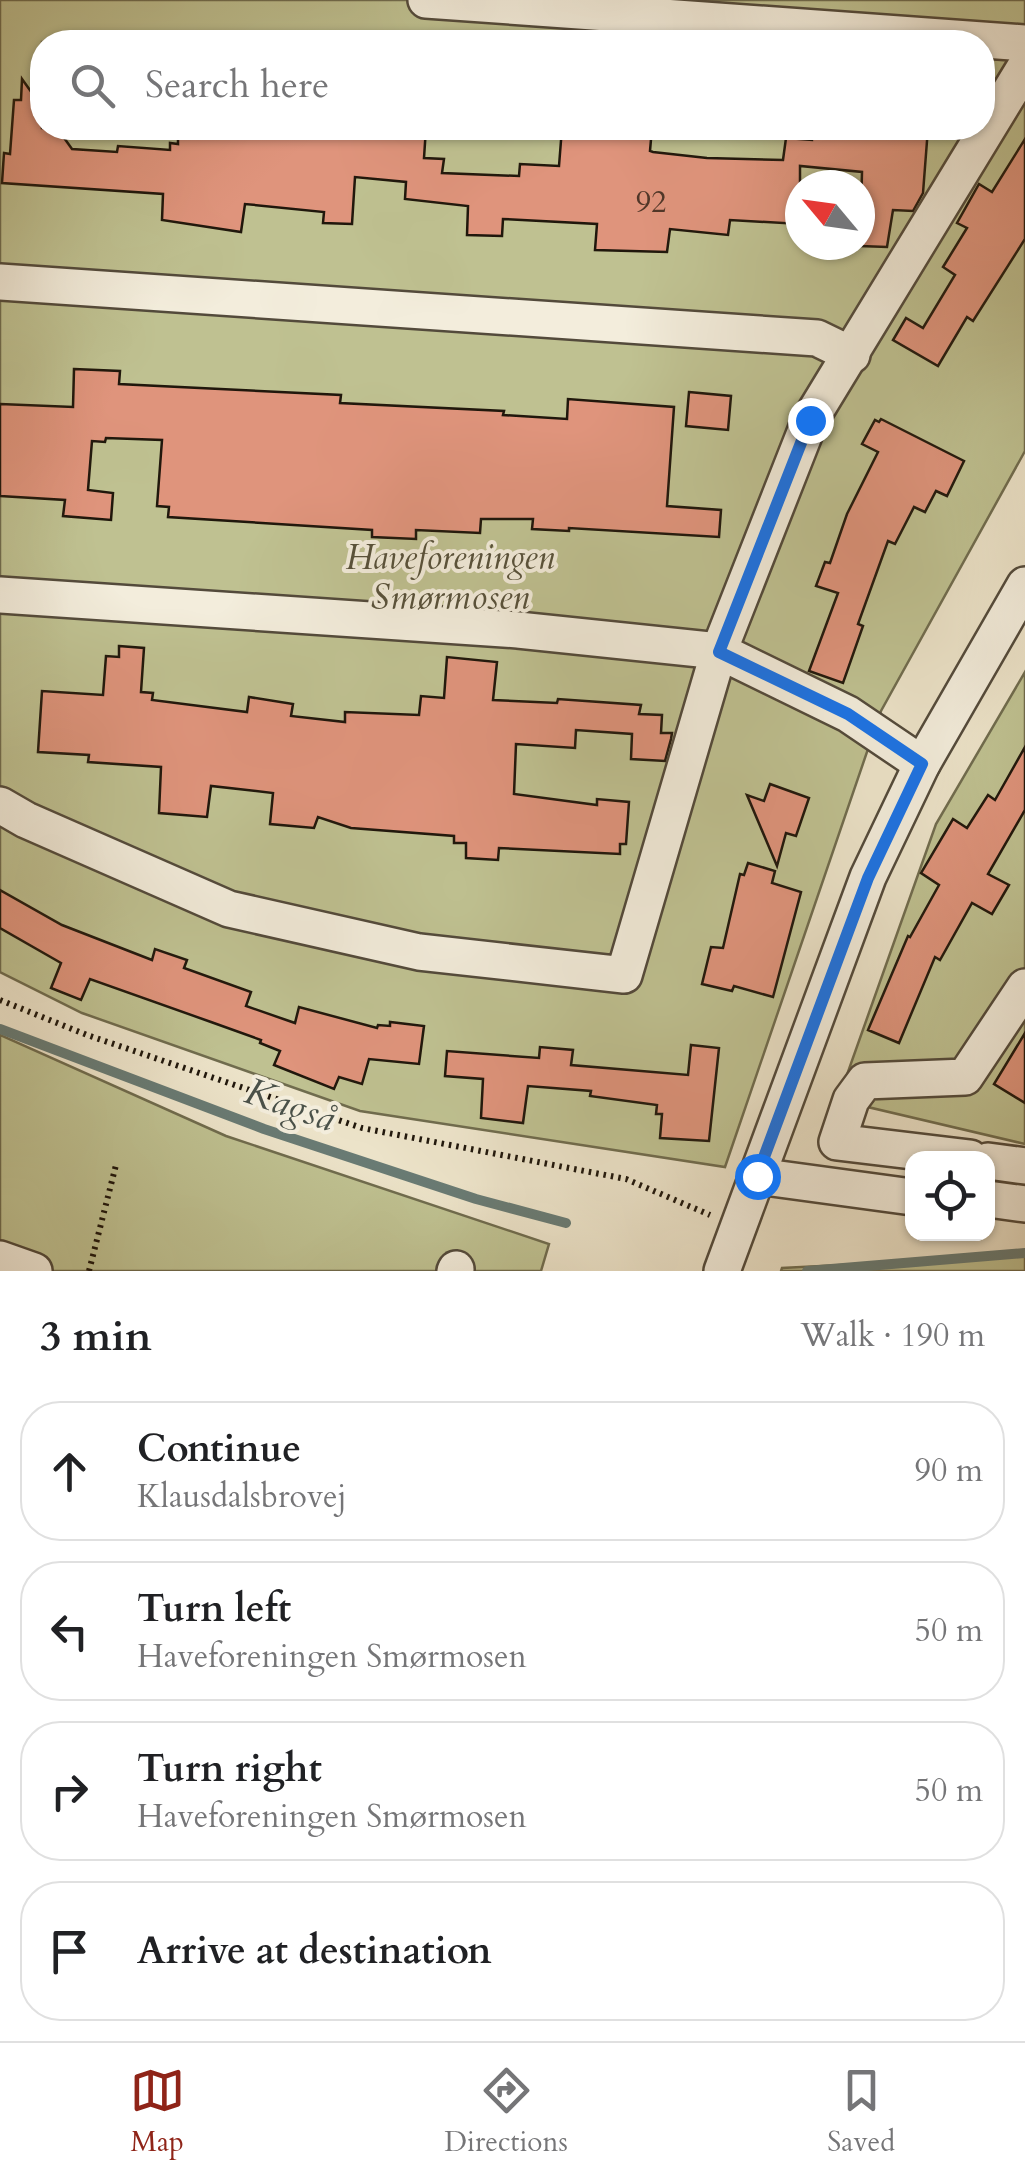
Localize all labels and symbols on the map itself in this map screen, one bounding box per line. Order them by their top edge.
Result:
north arrow [785,170,875,260]
house number: 92 [636,182,666,223]
route end [788,398,834,444]
park label: Haveforeningen Smørmosen [345,534,555,622]
water label: Kagså [238,1065,343,1145]
route start [735,1154,781,1200]

